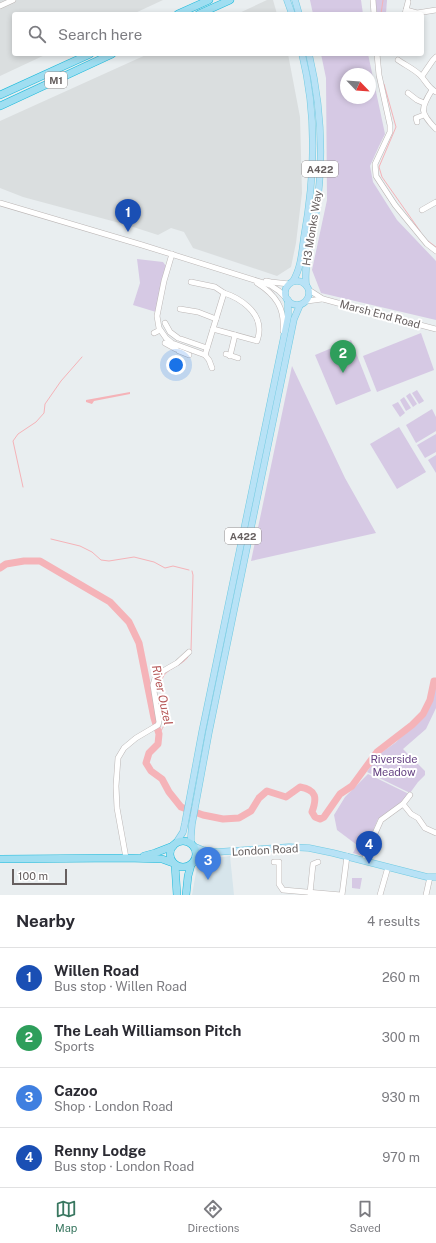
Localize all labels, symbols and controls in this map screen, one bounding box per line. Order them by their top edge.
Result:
search box [12,12,424,56]
icon: search [26,23,48,45]
text: Search here [58,26,142,43]
north arrow [340,68,376,104]
road number: M1 [45,72,67,88]
road number: A422 [302,161,338,177]
street label: H3 Monks Way [300,189,324,267]
pin: 1 [115,199,141,232]
street label: Marsh End Road [338,297,422,331]
pin: 2 [330,340,356,373]
your location [166,355,186,375]
road number: A422 [225,528,261,544]
water label: River Ouzel [149,664,175,726]
park label: Riverside Meadow [370,753,418,778]
pin: 4 [356,831,382,864]
street label: London Road [231,842,299,858]
pin: 3 [195,847,221,880]
scale bar [12,867,67,886]
text: 100 m [18,870,48,882]
text: Nearby [16,911,75,931]
text: 4 results [367,914,420,929]
text: Willen Road [54,962,139,979]
text: 1 [26,970,32,985]
text: 260 m [382,970,420,985]
text: Bus stop · Willen Road [54,979,187,994]
text: The Leah Williamson Pitch [54,1022,241,1039]
text: 2 [25,1030,33,1045]
text: 300 m [382,1030,420,1045]
text: Sports [54,1039,94,1054]
text: Cazoo [54,1082,98,1099]
text: 3 [25,1090,33,1105]
text: 930 m [382,1090,420,1105]
text: Shop · London Road [54,1099,173,1114]
text: Renny Lodge [54,1142,146,1159]
text: 4 [25,1150,33,1165]
text: 970 m [382,1150,420,1165]
text: Bus stop · London Road [54,1159,194,1174]
tab: Map [55,1198,77,1234]
tab: Directions [188,1198,239,1234]
tab: Saved [349,1198,381,1234]

